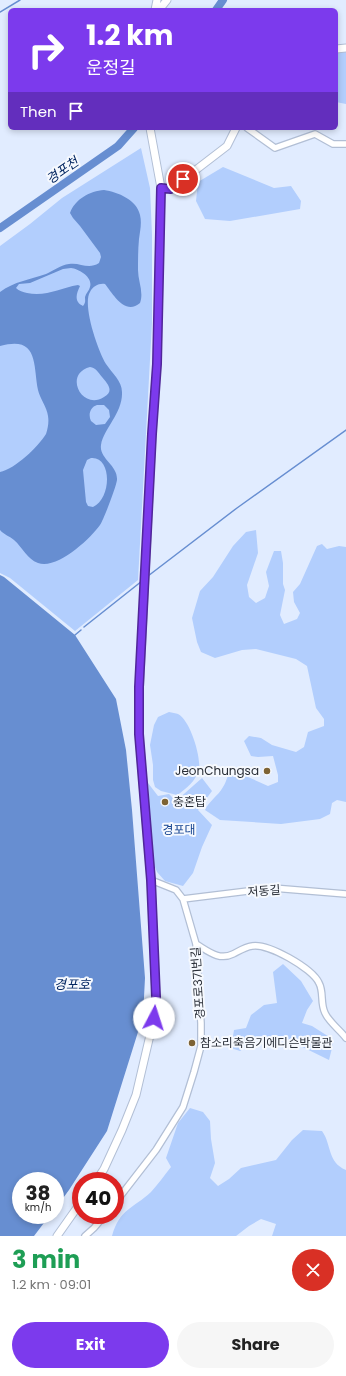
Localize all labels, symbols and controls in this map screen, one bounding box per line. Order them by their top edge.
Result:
text: 1.2 km [86,16,173,55]
icon: right [20,24,72,76]
text: 운정길 [86,55,136,80]
icon: arrive [65,100,87,122]
text: Then [20,101,57,122]
water label: 경포천 [42,152,83,188]
pin [166,162,200,196]
icon: arrive [172,168,194,190]
place label: JeonChungsa [175,762,259,779]
marker: JeonChungsa [262,766,272,776]
place label: 충혼탑 [173,793,206,810]
marker: 충혼탑 [160,797,170,807]
park label: 경포대 [162,821,196,838]
street label: 저동길 [247,881,281,900]
street label: 경포로371번길 [186,946,209,1020]
water label: 경포호 [54,975,91,994]
position arrow [133,997,175,1039]
place label: 참소리축음기에디슨박물관 [200,1034,332,1051]
marker: 참소리축음기에디슨박물관 [187,1038,197,1048]
speed limit sign: 40 [72,1172,124,1224]
text: 38 [25,1179,51,1207]
text: km/h [25,1200,51,1215]
text: 3 min [12,1243,80,1276]
button: close [292,1249,334,1291]
text: 1.2 km · 09:01 [12,1275,91,1294]
button: Exit [12,1322,169,1368]
button: Share [177,1322,334,1368]

